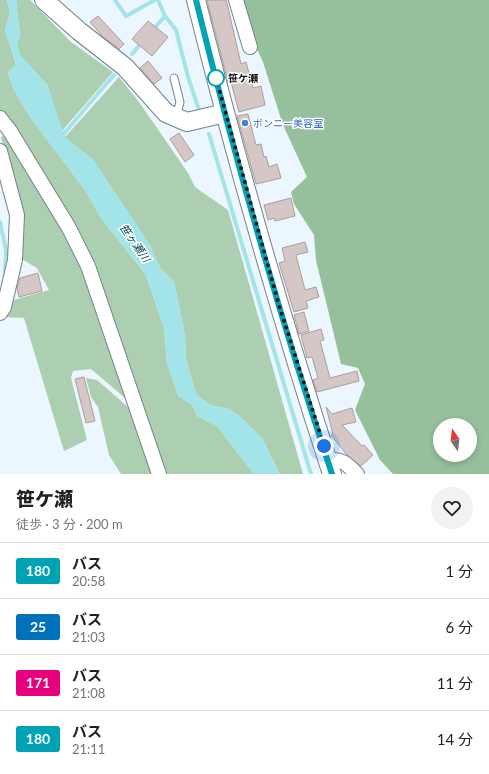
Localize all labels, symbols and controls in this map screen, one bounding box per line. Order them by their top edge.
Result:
marker: 笹ケ瀬 [207,69,225,87]
place label: 笹ケ瀬 [228,72,259,84]
place label: ボンニー美容室 [253,117,323,129]
marker: ボンニー美容室 [240,118,250,128]
water label: 笹ヶ瀬川 [117,221,154,265]
north arrow [433,418,477,462]
map controls [433,418,477,462]
your location [314,436,334,456]
text: 笹ケ瀬 [16,487,73,510]
button: heart [431,487,473,529]
text: 徒歩 · 3 分 · 200 m [16,516,123,532]
text: バス [72,554,102,572]
text: 180 [26,562,50,579]
text: 1 分 [445,562,473,580]
text: 20:58 [72,573,105,589]
text: バス [72,610,102,628]
text: 25 [30,618,46,635]
text: 6 分 [445,618,473,636]
text: 21:03 [72,629,105,645]
text: バス [72,666,102,684]
text: 171 [26,674,50,691]
text: 11 分 [437,674,473,692]
text: 21:08 [72,685,105,701]
text: バス [72,722,102,740]
text: 180 [26,730,50,747]
text: 14 分 [437,730,473,748]
text: 21:11 [72,741,105,757]

